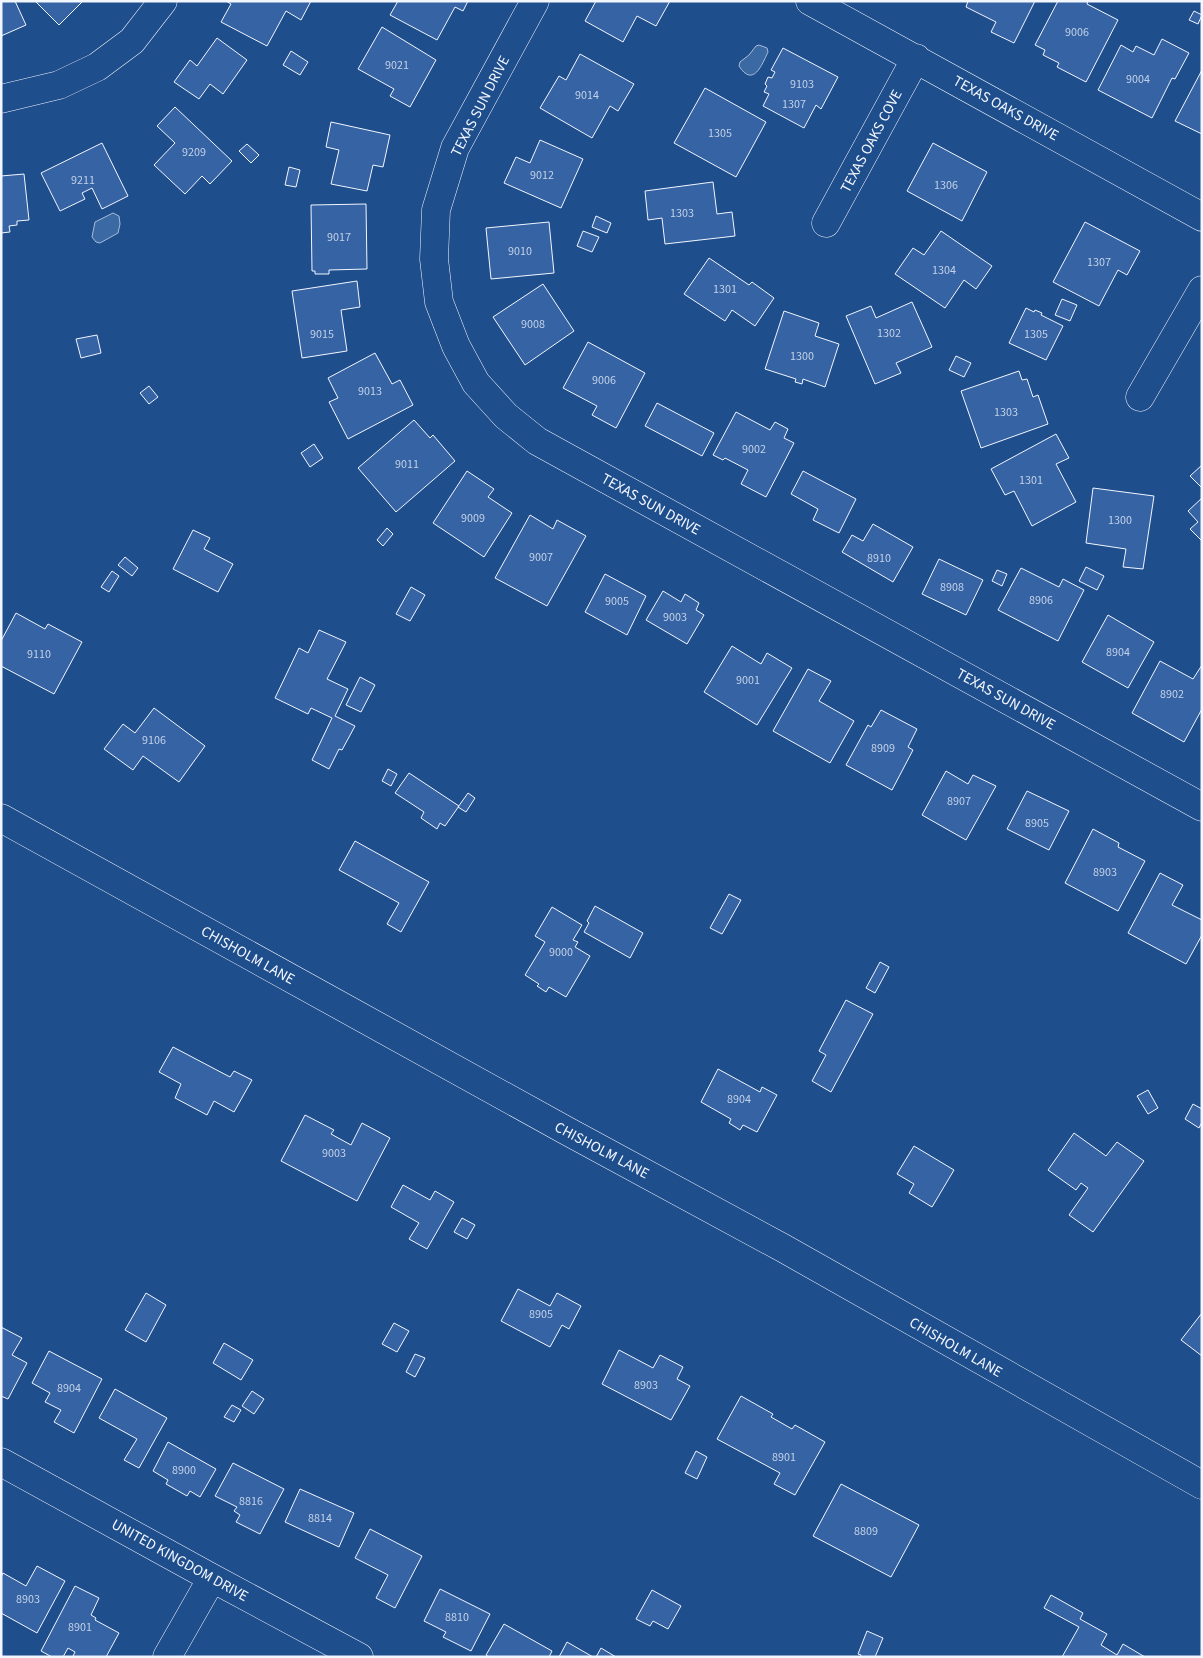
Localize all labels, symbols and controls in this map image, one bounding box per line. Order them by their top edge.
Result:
house number: 9006 [1065,24,1089,41]
street label: TEXAS SUN DRIVE [446,52,515,160]
house number: 9021 [385,57,409,74]
street label: TEXAS OAKS DRIVE [949,71,1062,146]
house number: 9004 [1126,71,1150,88]
house number: 9103 [790,76,814,93]
street label: TEXAS OAKS COVE [835,86,907,196]
house number: 9014 [575,87,599,104]
house number: 1307 [782,96,806,113]
house number: 1305 [708,125,732,142]
house number: 9209 [182,144,206,161]
house number: 9012 [530,167,554,184]
house number: 9211 [71,172,95,189]
house number: 1306 [934,177,958,194]
house number: 1303 [670,205,694,222]
house number: 9017 [327,229,351,246]
house number: 9010 [508,243,532,260]
house number: 1307 [1087,254,1111,271]
house number: 1304 [932,262,956,279]
house number: 1301 [713,281,737,298]
house number: 9008 [521,316,545,333]
house number: 1302 [877,325,901,342]
house number: 9015 [310,326,334,343]
house number: 1305 [1024,326,1048,343]
house number: 1300 [790,348,814,365]
house number: 9006 [592,372,616,389]
house number: 9013 [358,383,382,400]
house number: 1303 [994,404,1018,421]
house number: 9002 [742,441,766,458]
house number: 9011 [395,456,419,473]
street label: TEXAS SUN DRIVE [597,468,704,540]
house number: 1301 [1019,472,1043,489]
house number: 9009 [461,510,485,527]
house number: 1300 [1108,512,1132,529]
house number: 9007 [529,549,553,566]
house number: 8910 [867,550,891,567]
house number: 8908 [940,579,964,596]
house number: 8906 [1029,592,1053,609]
house number: 9005 [605,593,629,610]
house number: 9003 [663,609,687,626]
house number: 8904 [1106,644,1130,661]
house number: 9110 [27,646,51,663]
street label: TEXAS SUN DRIVE [952,663,1059,735]
house number: 9001 [736,672,760,689]
house number: 8902 [1160,686,1184,703]
house number: 9106 [142,732,166,749]
house number: 8909 [871,740,895,757]
house number: 8907 [947,793,971,810]
house number: 8905 [1025,815,1049,832]
house number: 8903 [1093,864,1117,881]
street label: CHISHOLM LANE [197,921,299,990]
house number: 9000 [549,944,573,961]
house number: 8904 [727,1091,751,1108]
street label: CHISHOLM LANE [551,1117,653,1184]
house number: 9003 [322,1145,346,1162]
house number: 8905 [529,1306,553,1323]
street label: CHISHOLM LANE [905,1312,1006,1383]
house number: 8903 [634,1377,658,1394]
house number: 8904 [57,1380,81,1397]
house number: 8901 [772,1449,796,1466]
house number: 8900 [172,1462,196,1479]
house number: 8816 [239,1493,263,1510]
house number: 8814 [308,1510,332,1527]
street label: UNITED KINGDOM DRIVE [108,1514,252,1607]
house number: 8809 [854,1523,878,1540]
house number: 8903 [16,1591,40,1608]
house number: 8810 [445,1609,469,1626]
house number: 8901 [68,1619,92,1636]

